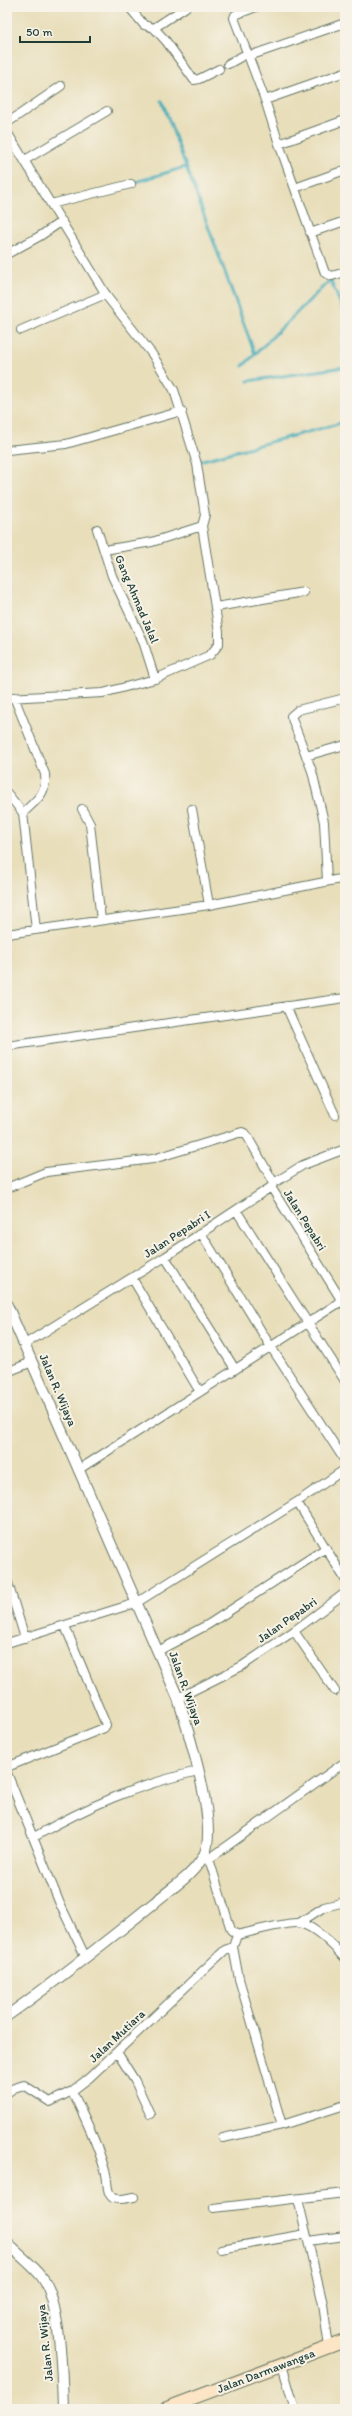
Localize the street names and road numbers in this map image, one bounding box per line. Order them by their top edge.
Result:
street label: Gang Ahmad Jalal [112,553,162,646]
street label: Jalan Pepabri [281,1187,329,1253]
street label: Jalan Pepabri I [141,1207,213,1261]
street label: Jalan R. Wijaya [36,1352,80,1429]
street label: Jalan Pepabri [255,1594,319,1646]
street label: Jalan R. Wijaya [166,1649,206,1727]
street label: Jalan Mutiara [86,2006,148,2065]
street label: Jalan R. Wijaya [34,2303,56,2382]
street label: Jalan Darmawangsa [215,2346,318,2396]

